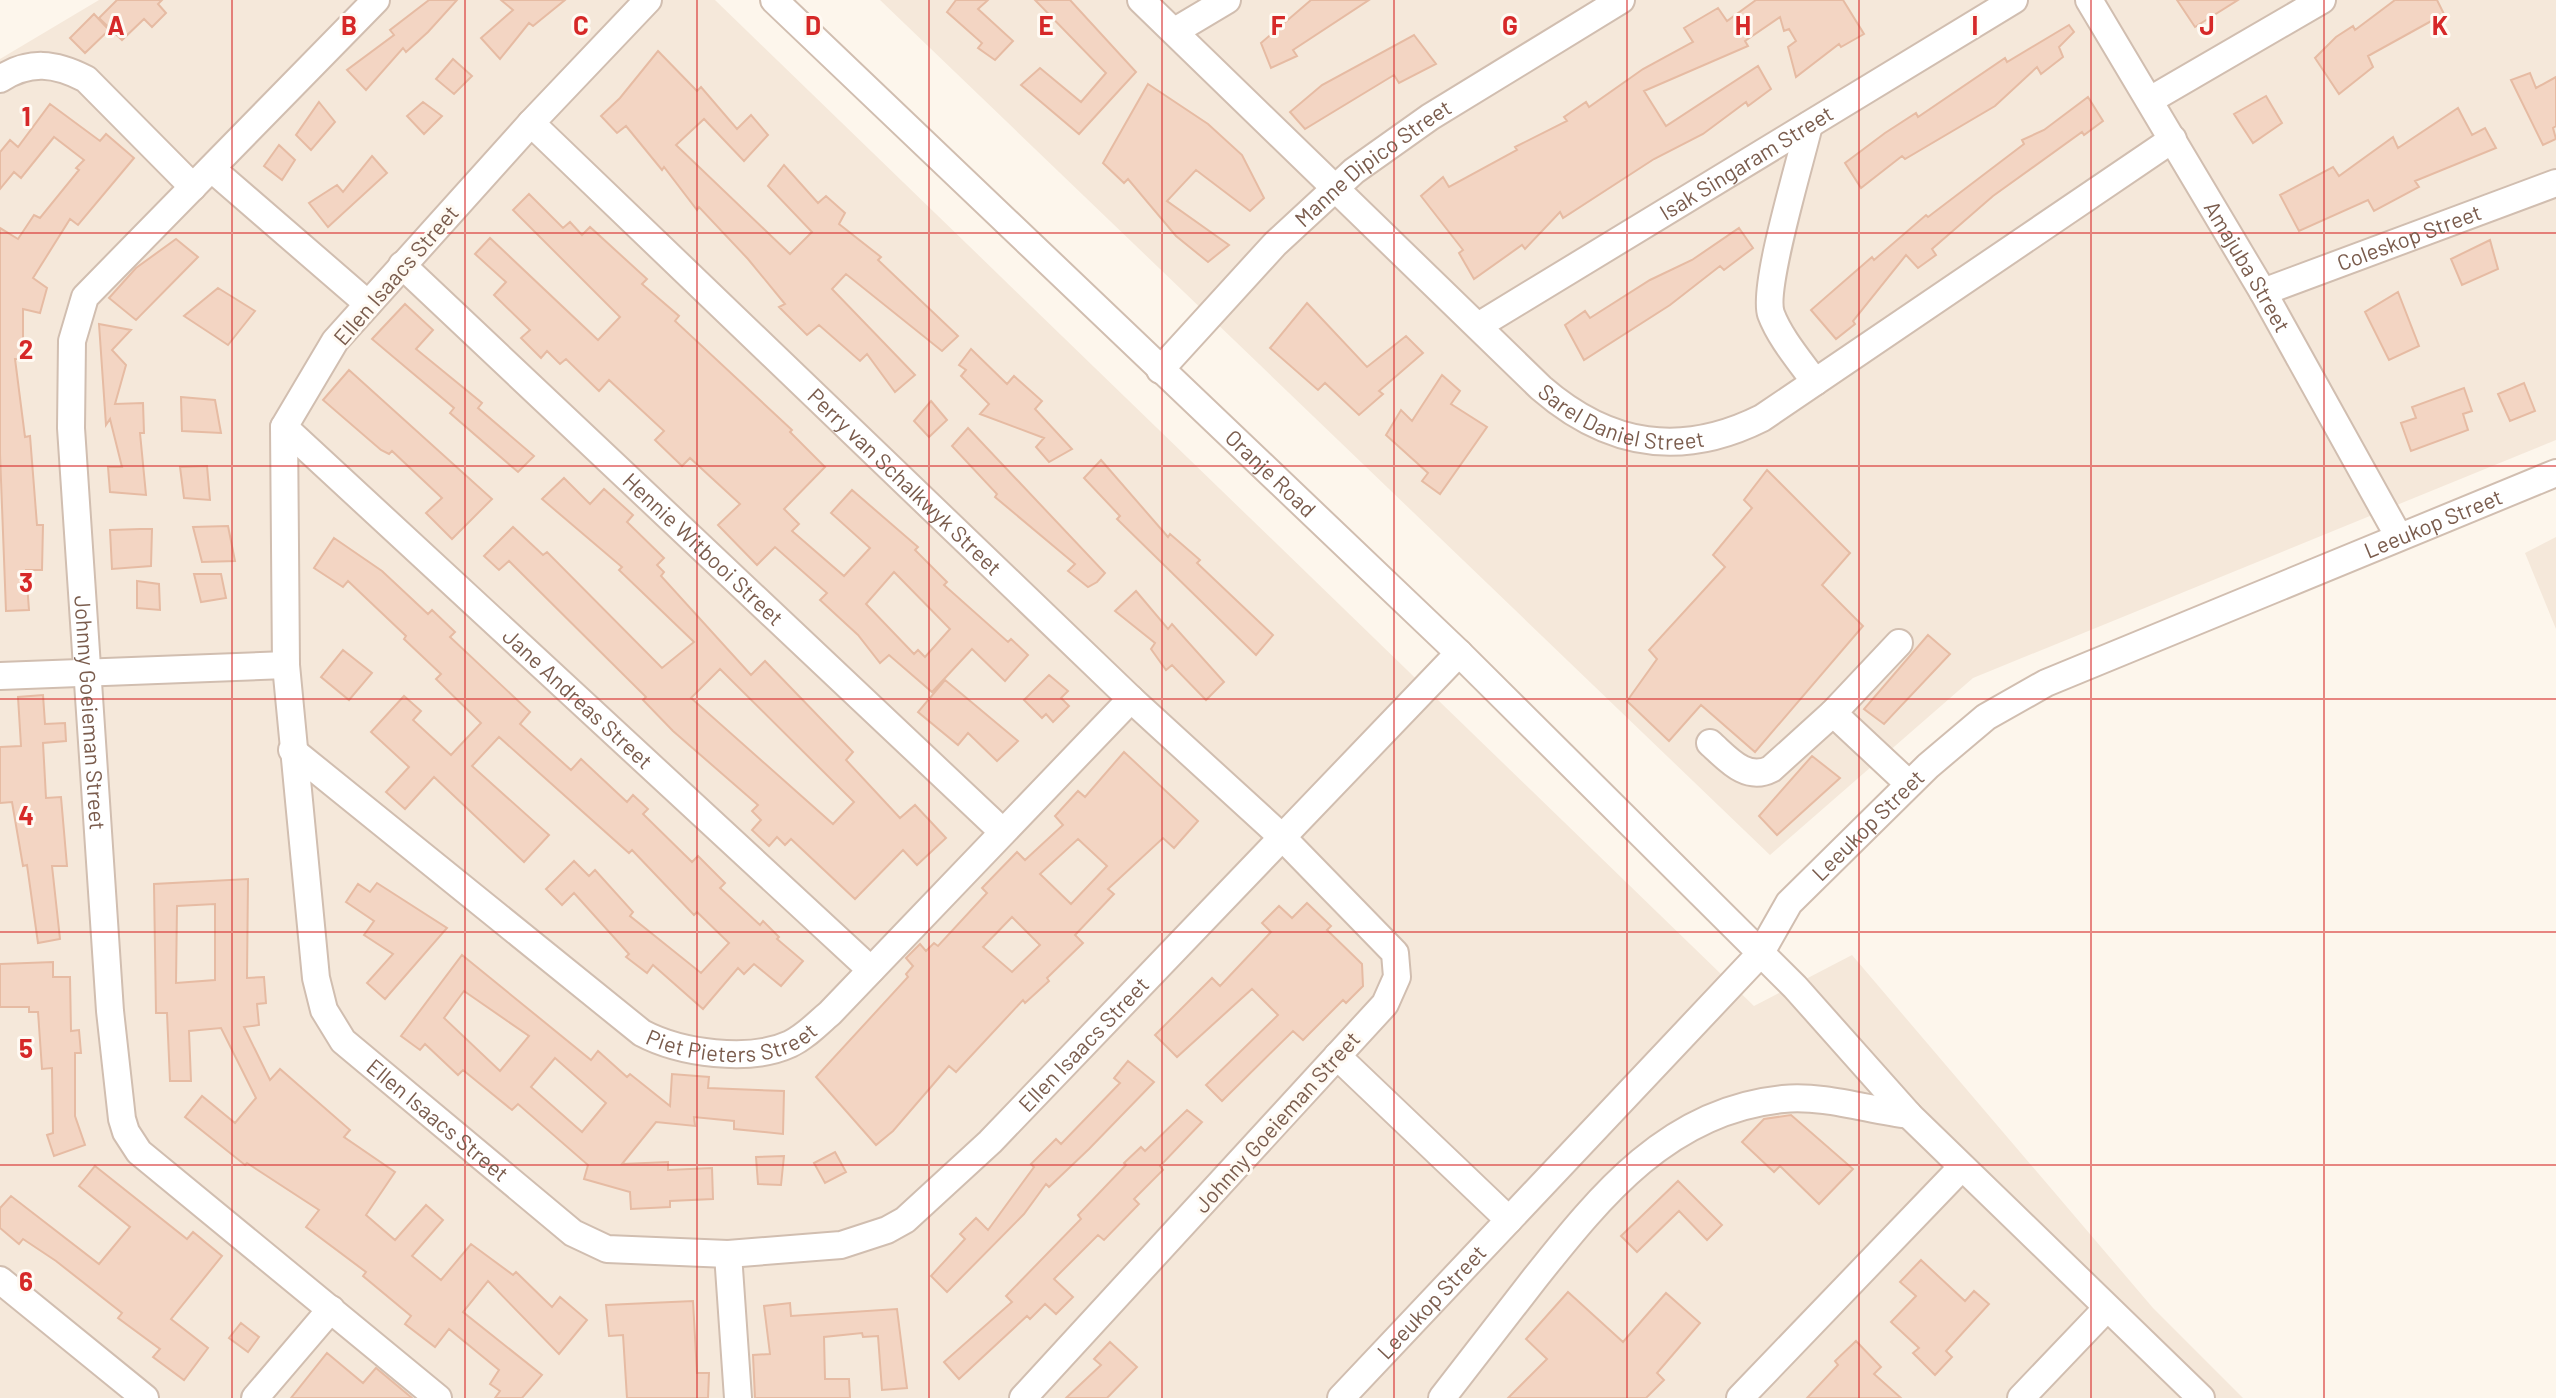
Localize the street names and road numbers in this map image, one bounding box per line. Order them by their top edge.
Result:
street label: Manne Dipico Street [1289,93,1455,231]
street label: Isak Singaram Street [1654,99,1837,225]
street label: Amajuba Street [2200,196,2297,336]
street label: Coleskop Street [2333,198,2485,275]
street label: Ellen Isaacs Street [327,199,463,350]
street label: Sarel Daniel Street [1534,378,1706,454]
street label: Perry van Schalkwyk Street [803,382,1008,580]
street label: Oranje Road [1221,424,1322,522]
street label: Hennie Witbooi Street [618,467,789,630]
street label: Leeukop Street [2360,483,2506,563]
street label: Johnny Goeieman Street [70,594,112,831]
street label: Jane Andreas Street [498,622,659,774]
street label: Leeukop Street [1806,764,1929,885]
street label: Ellen Isaacs Street [1012,971,1154,1116]
street label: Piet Pieters Street [643,1017,822,1066]
street label: Johnny Goeieman Street [1188,1025,1364,1217]
street label: Ellen Isaacs Street [362,1053,514,1186]
street label: Leeukop Street [1371,1239,1491,1364]

